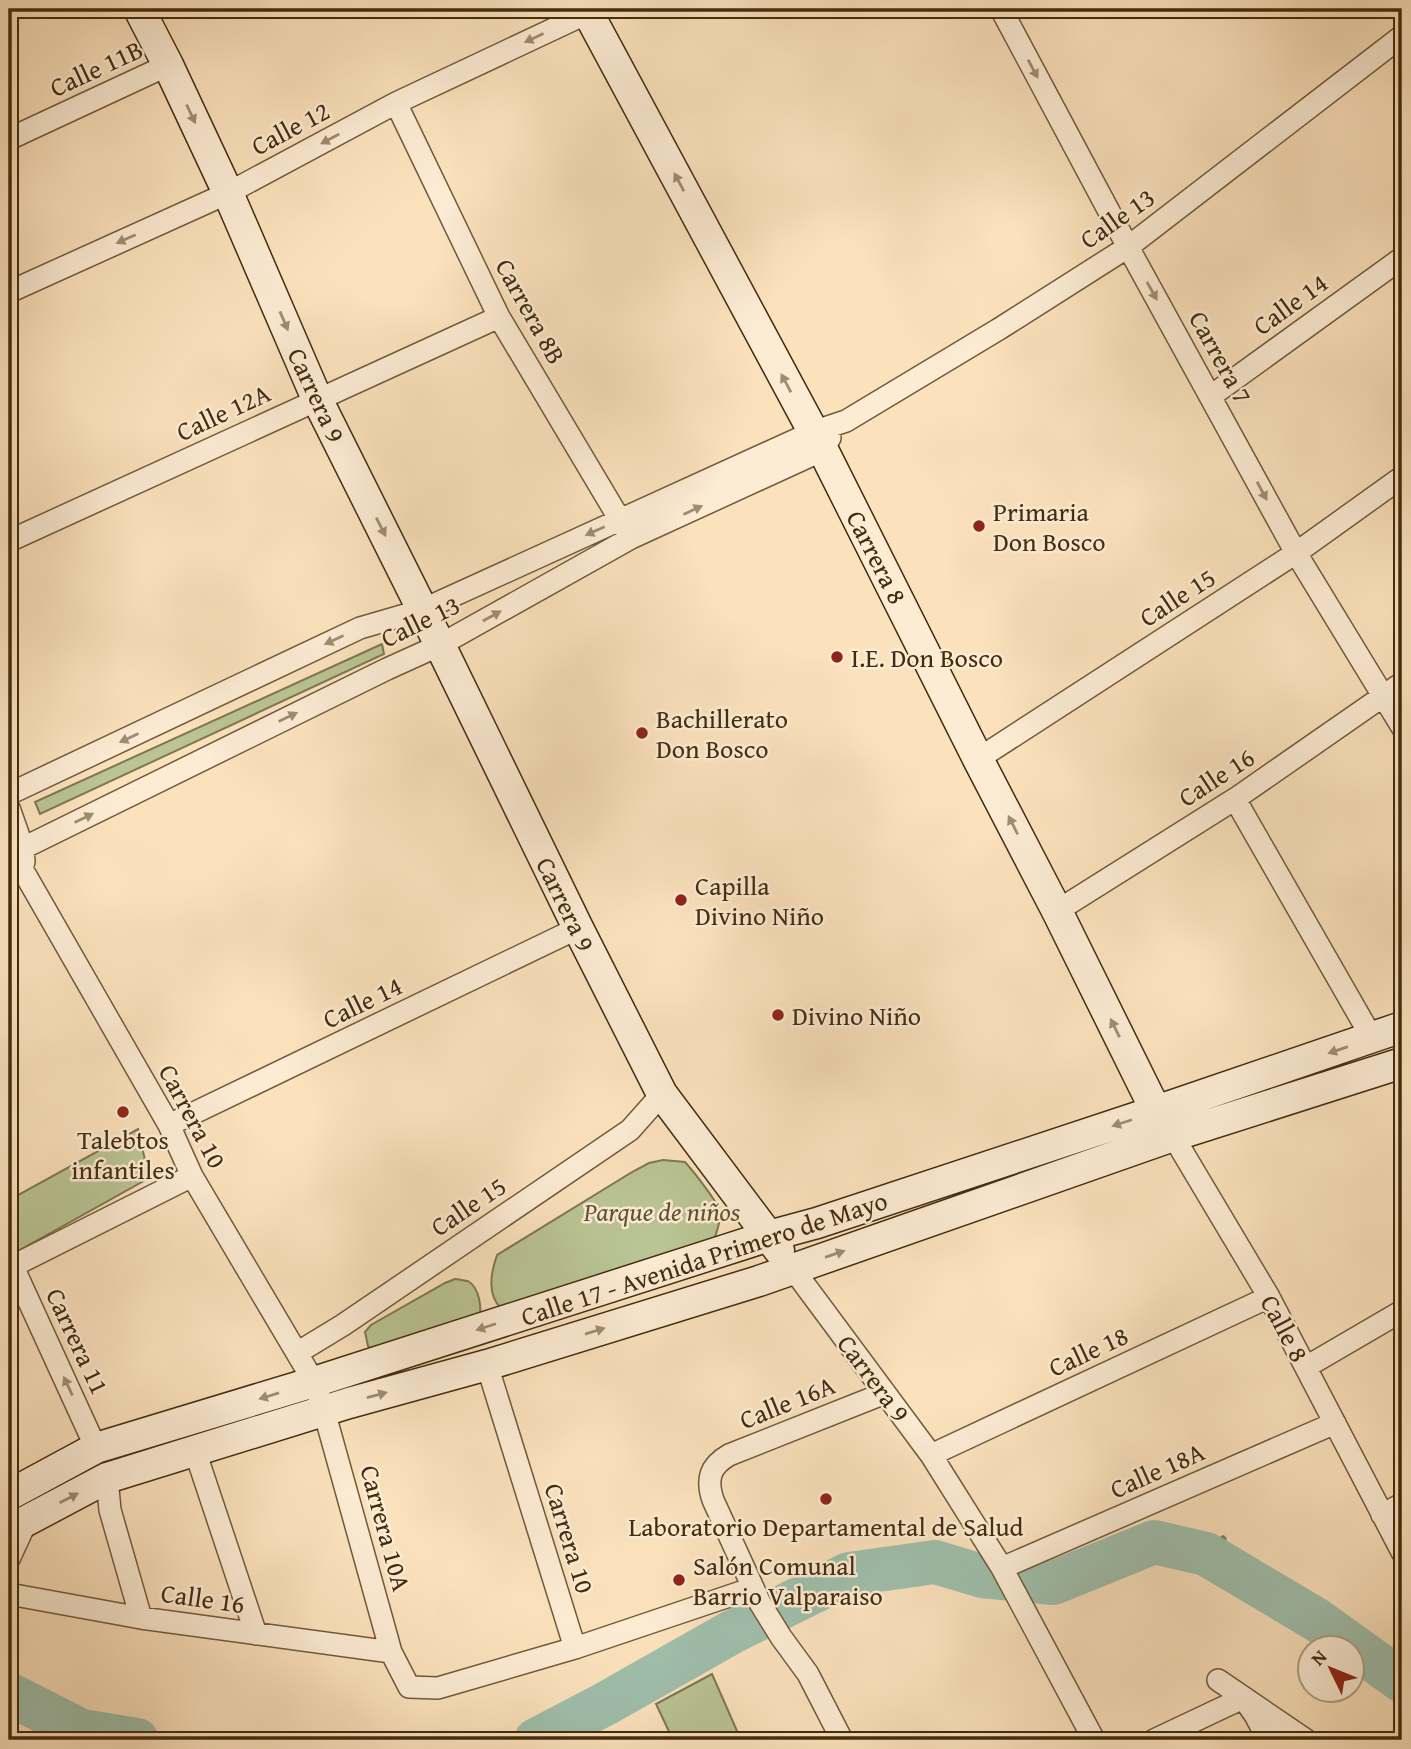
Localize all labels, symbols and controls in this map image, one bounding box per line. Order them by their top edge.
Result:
street label: Calle 11B [43,29,149,107]
one-way arrow [524,33,544,44]
one-way arrow [1028,59,1039,79]
street label: Calle 12 [244,91,336,165]
one-way arrow [185,104,197,124]
one-way arrow [320,133,340,144]
one-way arrow [673,172,685,192]
street label: Calle 13 [1071,178,1163,258]
one-way arrow [116,233,136,245]
street label: Carrera 8B [486,251,576,371]
street label: Calle 14 [1245,264,1335,344]
one-way arrow [1146,282,1158,301]
street label: Carrera 7 [1180,304,1262,410]
one-way arrow [279,311,290,332]
street label: Carrera 9 [278,341,356,449]
one-way arrow [781,372,793,392]
street label: Calle 12A [170,373,277,451]
one-way arrow [1256,481,1268,500]
place label: Primaria Don Bosco [993,492,1106,561]
street label: Carrera 8 [837,503,917,611]
one-way arrow [683,504,703,515]
one-way arrow [376,517,387,537]
marker: Primaria Don Bosco [971,518,987,534]
one-way arrow [584,526,605,537]
street label: Calle 15 [1131,558,1223,636]
street label: Calle 13 [374,585,466,657]
one-way arrow [482,610,502,622]
one-way arrow [324,634,344,646]
place label: I.E. Don Bosco [851,638,1003,677]
marker: I.E. Don Bosco [829,649,845,665]
place label: Bachillerato Don Bosco [656,699,788,768]
one-way arrow [278,712,298,723]
marker: Bachillerato Don Bosco [634,725,650,741]
one-way arrow [119,732,139,743]
street label: Calle 16 [1170,738,1262,816]
one-way arrow [74,812,94,823]
one-way arrow [1007,815,1018,835]
street label: Carrera 9 [526,850,606,958]
place label: Capilla Divino Niño [695,866,824,935]
marker: Capilla Divino Niño [673,892,689,908]
street label: Calle 14 [316,966,408,1038]
place label: Divino Niño [792,996,921,1035]
marker: Divino Niño [770,1007,786,1023]
one-way arrow [1110,1018,1121,1038]
one-way arrow [1327,1045,1348,1055]
street label: Carrera 10 [149,1057,237,1175]
marker: Talebtos infantiles [115,1104,131,1120]
one-way arrow [1112,1118,1133,1128]
place label: Talebtos infantiles [71,1120,175,1189]
street label: Calle 15 [422,1166,514,1246]
street label: Calle 17 - Avenida Primero de Mayo [516,1180,892,1336]
park label: Parque de niños [583,1192,741,1231]
one-way arrow [825,1248,846,1259]
street label: Carrera 11 [36,1281,120,1401]
street label: Calle 8 [1251,1287,1319,1369]
street label: Calle 18 [1042,1316,1134,1386]
one-way arrow [475,1322,496,1333]
one-way arrow [585,1326,606,1336]
street label: Carrera 9 [828,1326,920,1430]
street label: Calle 16A [733,1365,841,1439]
one-way arrow [62,1376,74,1396]
one-way arrow [367,1390,388,1400]
one-way arrow [258,1391,279,1401]
street label: Calle 18A [1104,1432,1211,1508]
street label: Carrera 10A [350,1461,422,1596]
street label: Carrera 10 [535,1478,605,1598]
marker: Laboratorio Departamental de Salud [818,1491,834,1507]
one-way arrow [59,1492,79,1503]
place label: Laboratorio Departamental de Salud [629,1507,1024,1546]
place label: Salón Comunal Barrio Valparaiso [693,1546,883,1615]
marker: Salón Comunal Barrio Valparaiso [671,1572,687,1588]
street label: Calle 16 [159,1573,247,1623]
north arrow [1296,1634,1366,1704]
text: N [1304,1643,1333,1672]

